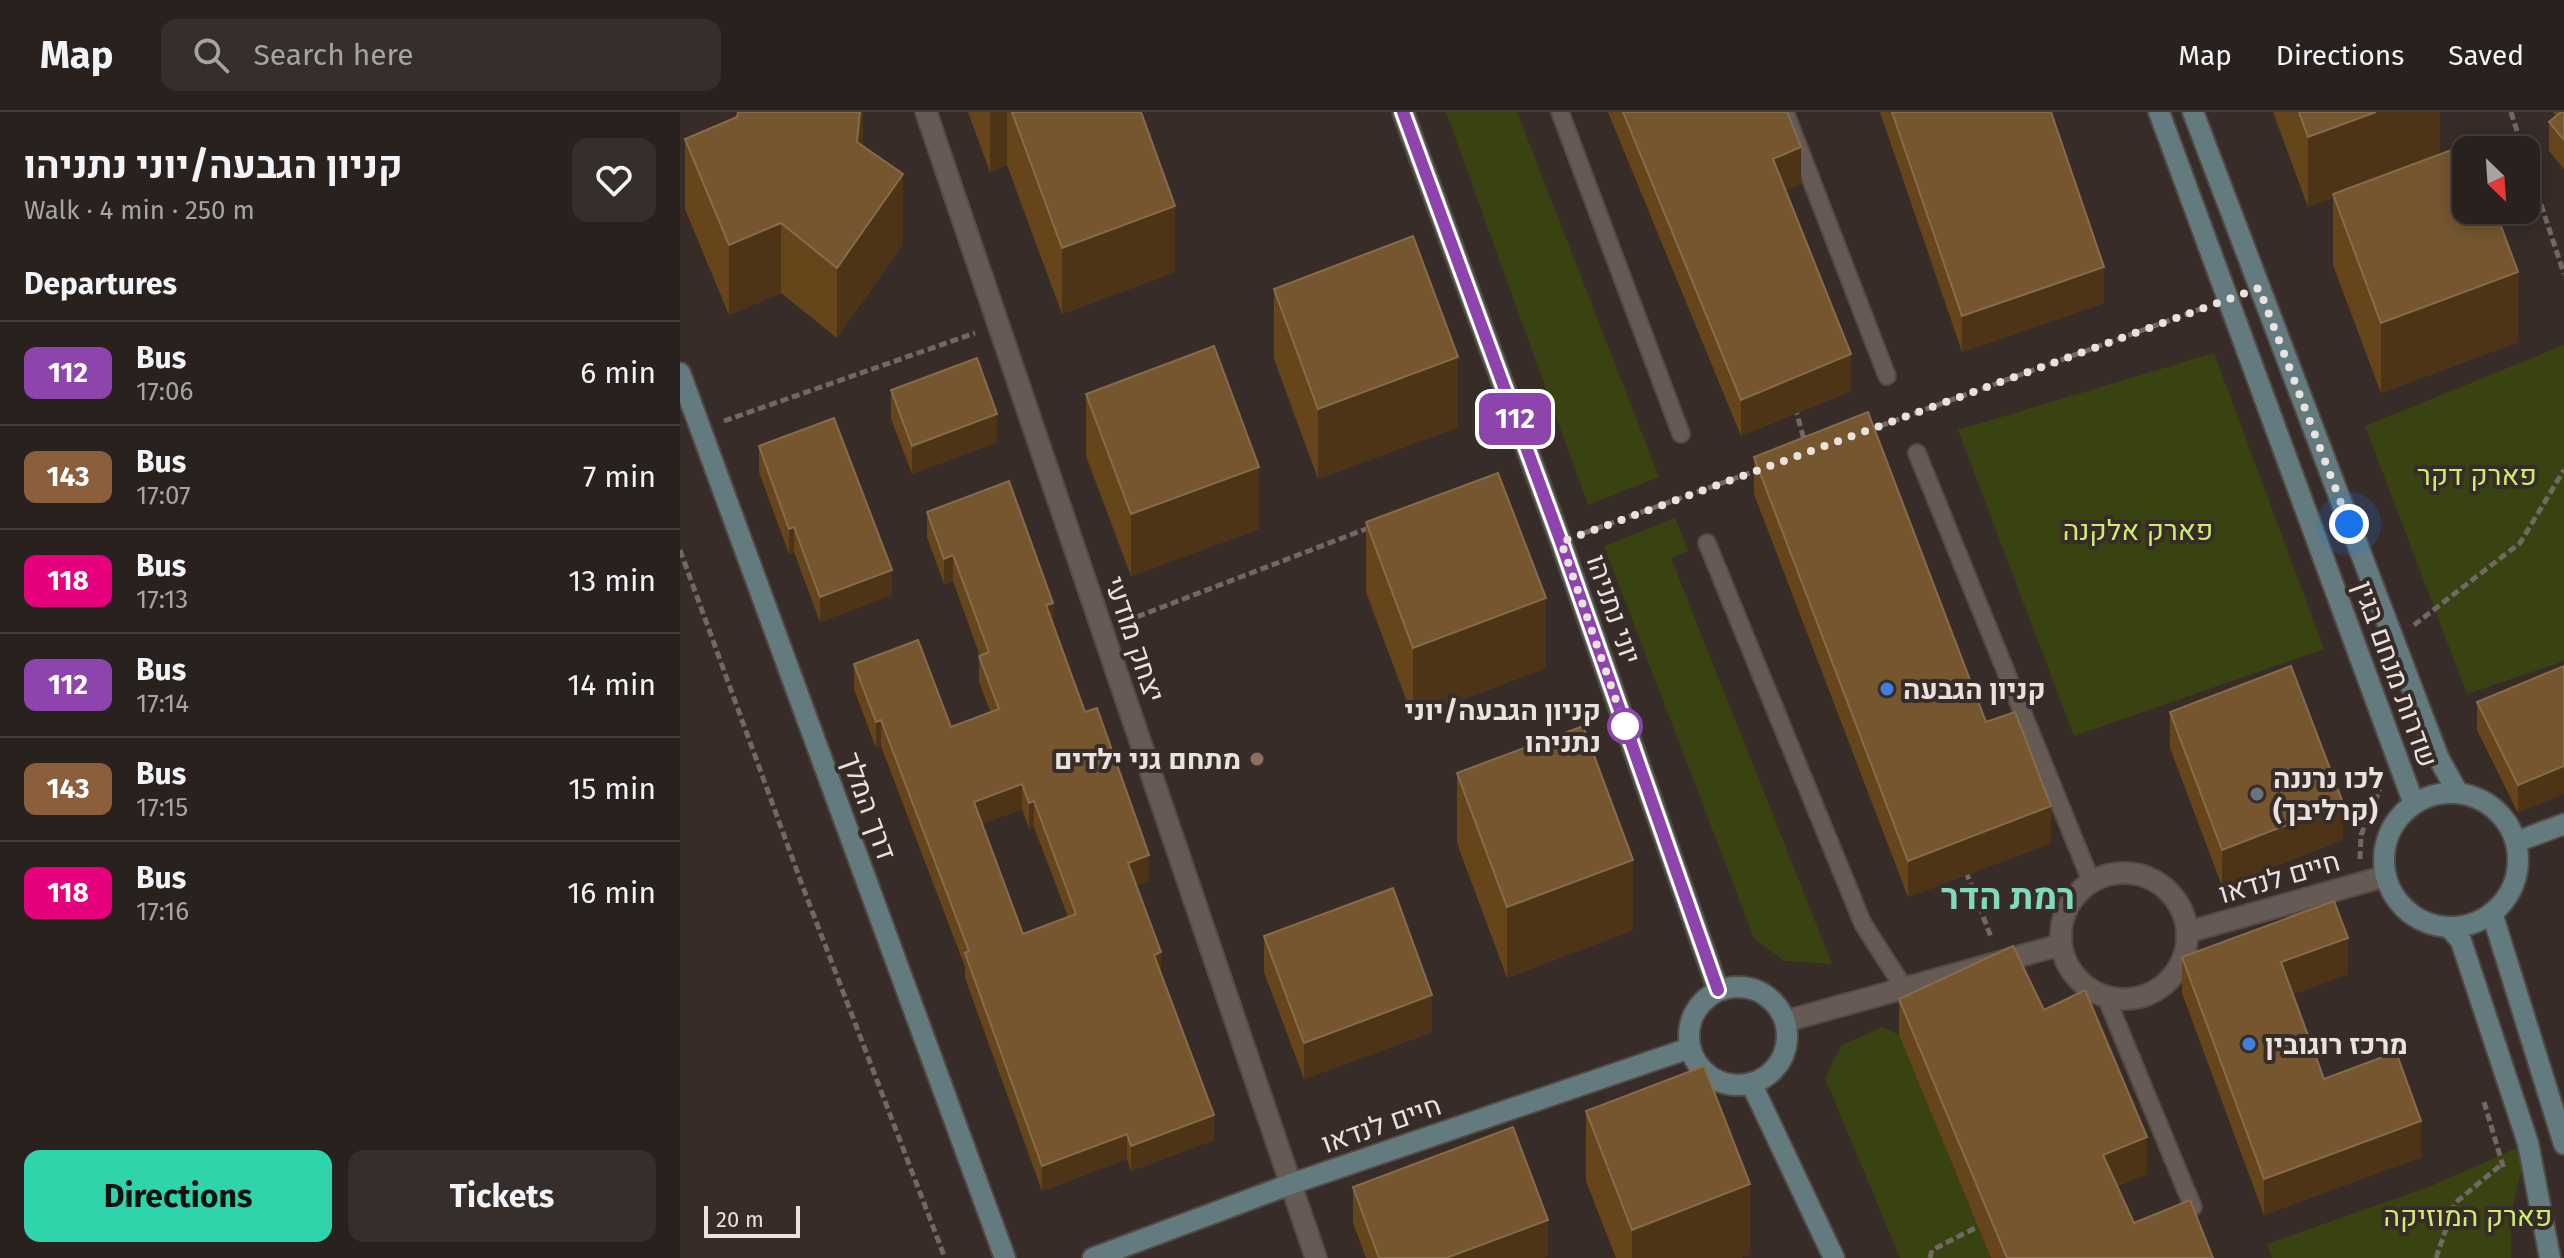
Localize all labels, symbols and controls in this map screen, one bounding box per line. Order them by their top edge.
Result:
search box [161,19,721,91]
text: Map [40,32,113,78]
icon: search [189,33,233,77]
text: Search here [253,37,414,73]
text: Map [2178,39,2232,72]
text: Directions [2276,39,2404,72]
text: Saved [2448,39,2524,72]
north arrow [2452,136,2540,224]
map controls [2452,136,2540,224]
button: heart [572,138,656,222]
text: קניון הגבעה/יוני נתניהו [24,142,403,188]
text: Walk · 4 min · 250 m [24,195,255,226]
text: Departures [24,266,177,302]
text: Bus [136,340,186,376]
text: 6 min [580,355,656,391]
text: 112 [48,356,88,389]
text: 17:06 [136,376,193,407]
line badge: 112 [1469,393,1561,445]
text: 112 [1495,402,1535,435]
text: Bus [136,444,186,480]
text: 7 min [583,459,656,495]
park label: פארק דקר [2417,459,2537,492]
text: 143 [47,460,89,493]
text: 17:07 [136,480,191,511]
your location [2329,504,2369,544]
park label: פארק אלקנה [2063,514,2213,547]
text: Bus [136,548,186,584]
street label: יוני נתניהו [1579,550,1648,668]
text: 13 min [568,563,656,599]
text: 118 [47,564,89,597]
street label: יצחק מודעי [1098,572,1171,706]
street label: שדרות מנחם בגין [2347,576,2445,772]
text: 17:13 [136,584,188,615]
text: Bus [136,652,186,688]
text: 14 min [567,667,656,703]
text: 112 [48,668,88,701]
place label: קניון הגבעה [1903,673,2046,706]
marker: קניון הגבעה [1878,680,1896,698]
text: 17:14 [136,688,189,719]
place label: קניון הגבעה/יוני נתניהו [1405,694,1601,759]
marker: קניון הגבעה/יוני נתניהו [1608,709,1642,743]
place label: מתחם גני ילדים [1054,743,1241,776]
street label: דרך המלך [834,748,903,864]
marker: מתחם גני ילדים [1248,750,1266,768]
text: Bus [136,756,186,792]
place label: לכו נרננה (קרליבך) [2273,762,2384,827]
text: 15 min [568,771,656,807]
text: 143 [47,772,89,805]
marker: לכו נרננה (קרליבך) [2248,785,2266,803]
text: 17:15 [136,792,188,823]
street label: חיים לנדאו [2215,844,2344,910]
text: Bus [136,860,186,896]
text: 16 min [567,875,656,911]
district label: רמת הדר [1941,875,2075,919]
text: 118 [47,876,89,909]
text: 17:16 [136,896,189,927]
place label: מרכז רוגובין [2265,1028,2408,1061]
marker: מרכז רוגובין [2240,1035,2258,1053]
street label: חיים לנדאו [1317,1089,1445,1160]
button: Directions [24,1150,332,1242]
button: Tickets [348,1150,656,1242]
park label: פארק המוזיקה [2384,1200,2552,1233]
scale bar [704,1202,800,1238]
text: 20 m [716,1206,764,1233]

